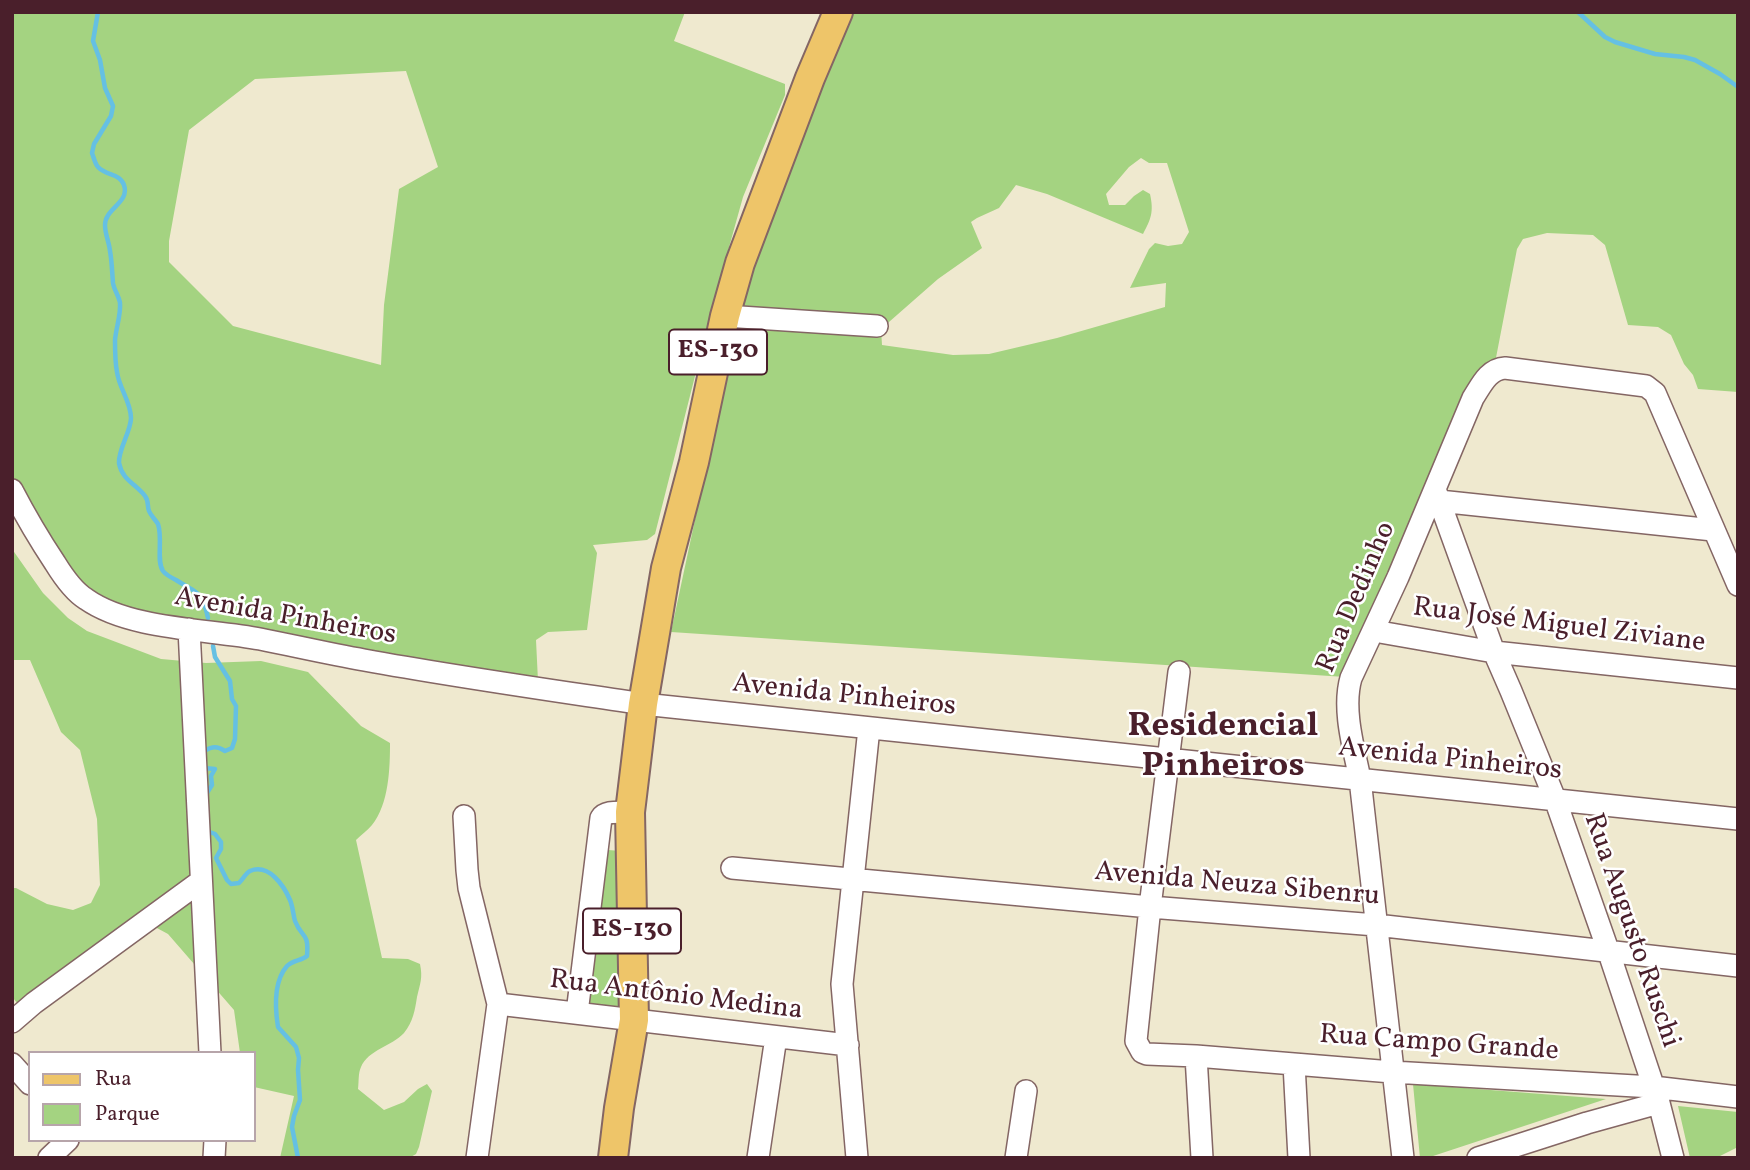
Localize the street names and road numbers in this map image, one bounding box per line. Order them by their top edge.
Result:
road number: ES-130 [669,330,767,374]
street label: Rua Dedinho [1311,517,1405,679]
street label: Avenida Pinheiros [171,582,399,654]
street label: Rua José Miguel Ziviane [1411,592,1707,662]
street label: Avenida Pinheiros [731,669,957,725]
street label: Avenida Pinheiros [1337,733,1563,789]
street label: Rua Augusto Ruschi [1574,810,1686,1052]
street label: Avenida Neuza Sibenru [1093,857,1381,915]
road number: ES-130 [583,908,681,954]
street label: Rua Antônio Medina [548,965,804,1029]
street label: Rua Campo Grande [1318,1020,1560,1070]

